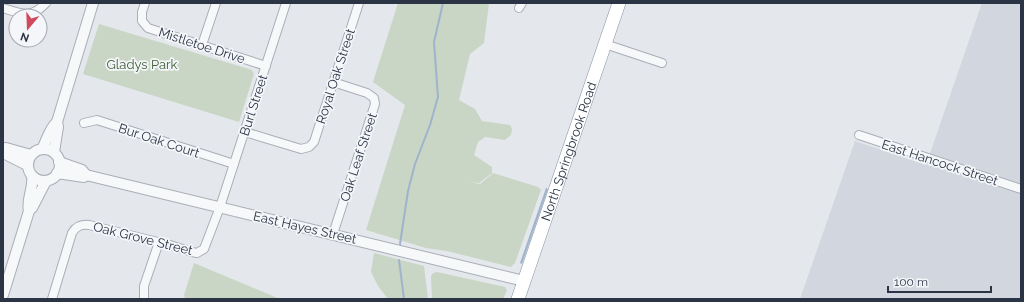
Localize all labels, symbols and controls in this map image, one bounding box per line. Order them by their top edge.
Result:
north arrow [8,8,48,48]
street label: Mistletoe Drive [157,24,247,67]
street label: Royal Oak Street [313,26,358,126]
text: N [19,29,31,44]
park label: Gladys Park [106,57,178,72]
street label: Burl Street [237,72,271,138]
street label: North Springbrook Road [538,80,600,223]
street label: Oak Leaf Street [337,110,380,203]
street label: Bur Oak Court [116,120,202,161]
street label: East Hancock Street [880,137,1000,189]
street label: East Hayes Street [252,208,359,247]
street label: Oak Grove Street [92,219,195,258]
scale bar [888,268,991,294]
text: 100 m [894,275,928,289]

